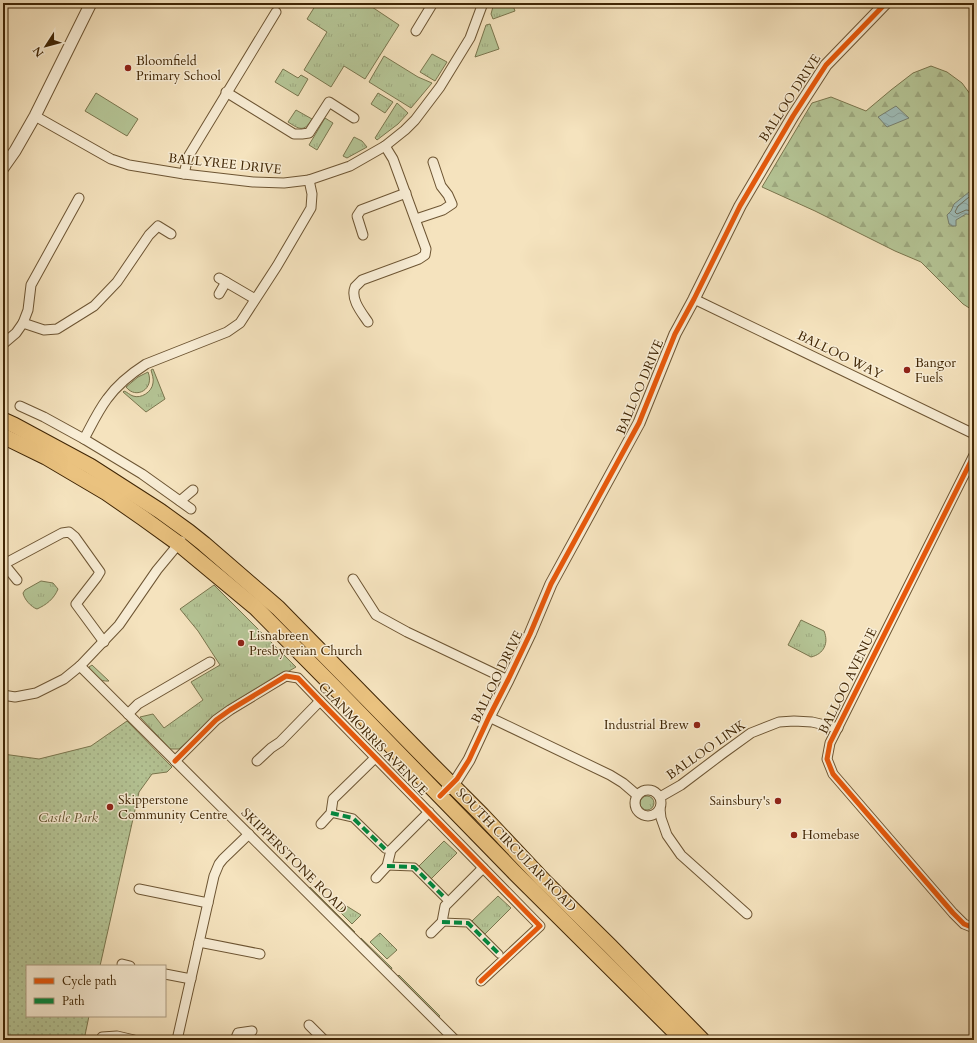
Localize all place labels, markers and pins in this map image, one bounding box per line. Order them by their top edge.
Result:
place label: Bloomfield Primary School [136,52,221,85]
marker: Bloomfield Primary School [123,63,133,73]
place label: Bangor Fuels [915,354,956,387]
marker: Bangor Fuels [902,365,912,375]
place label: Lisnabreen Presbyterian Church [249,627,362,660]
marker: Lisnabreen Presbyterian Church [236,638,246,648]
place label: Industrial Brew [604,716,690,734]
marker: Industrial Brew [692,720,702,730]
place label: Skipperstone Community Centre [118,791,228,824]
place label: Sainsbury's [709,792,770,810]
marker: Sainsbury's [773,796,783,806]
marker: Skipperstone Community Centre [105,802,115,812]
place label: Homebase [802,826,860,844]
marker: Homebase [789,830,799,840]

